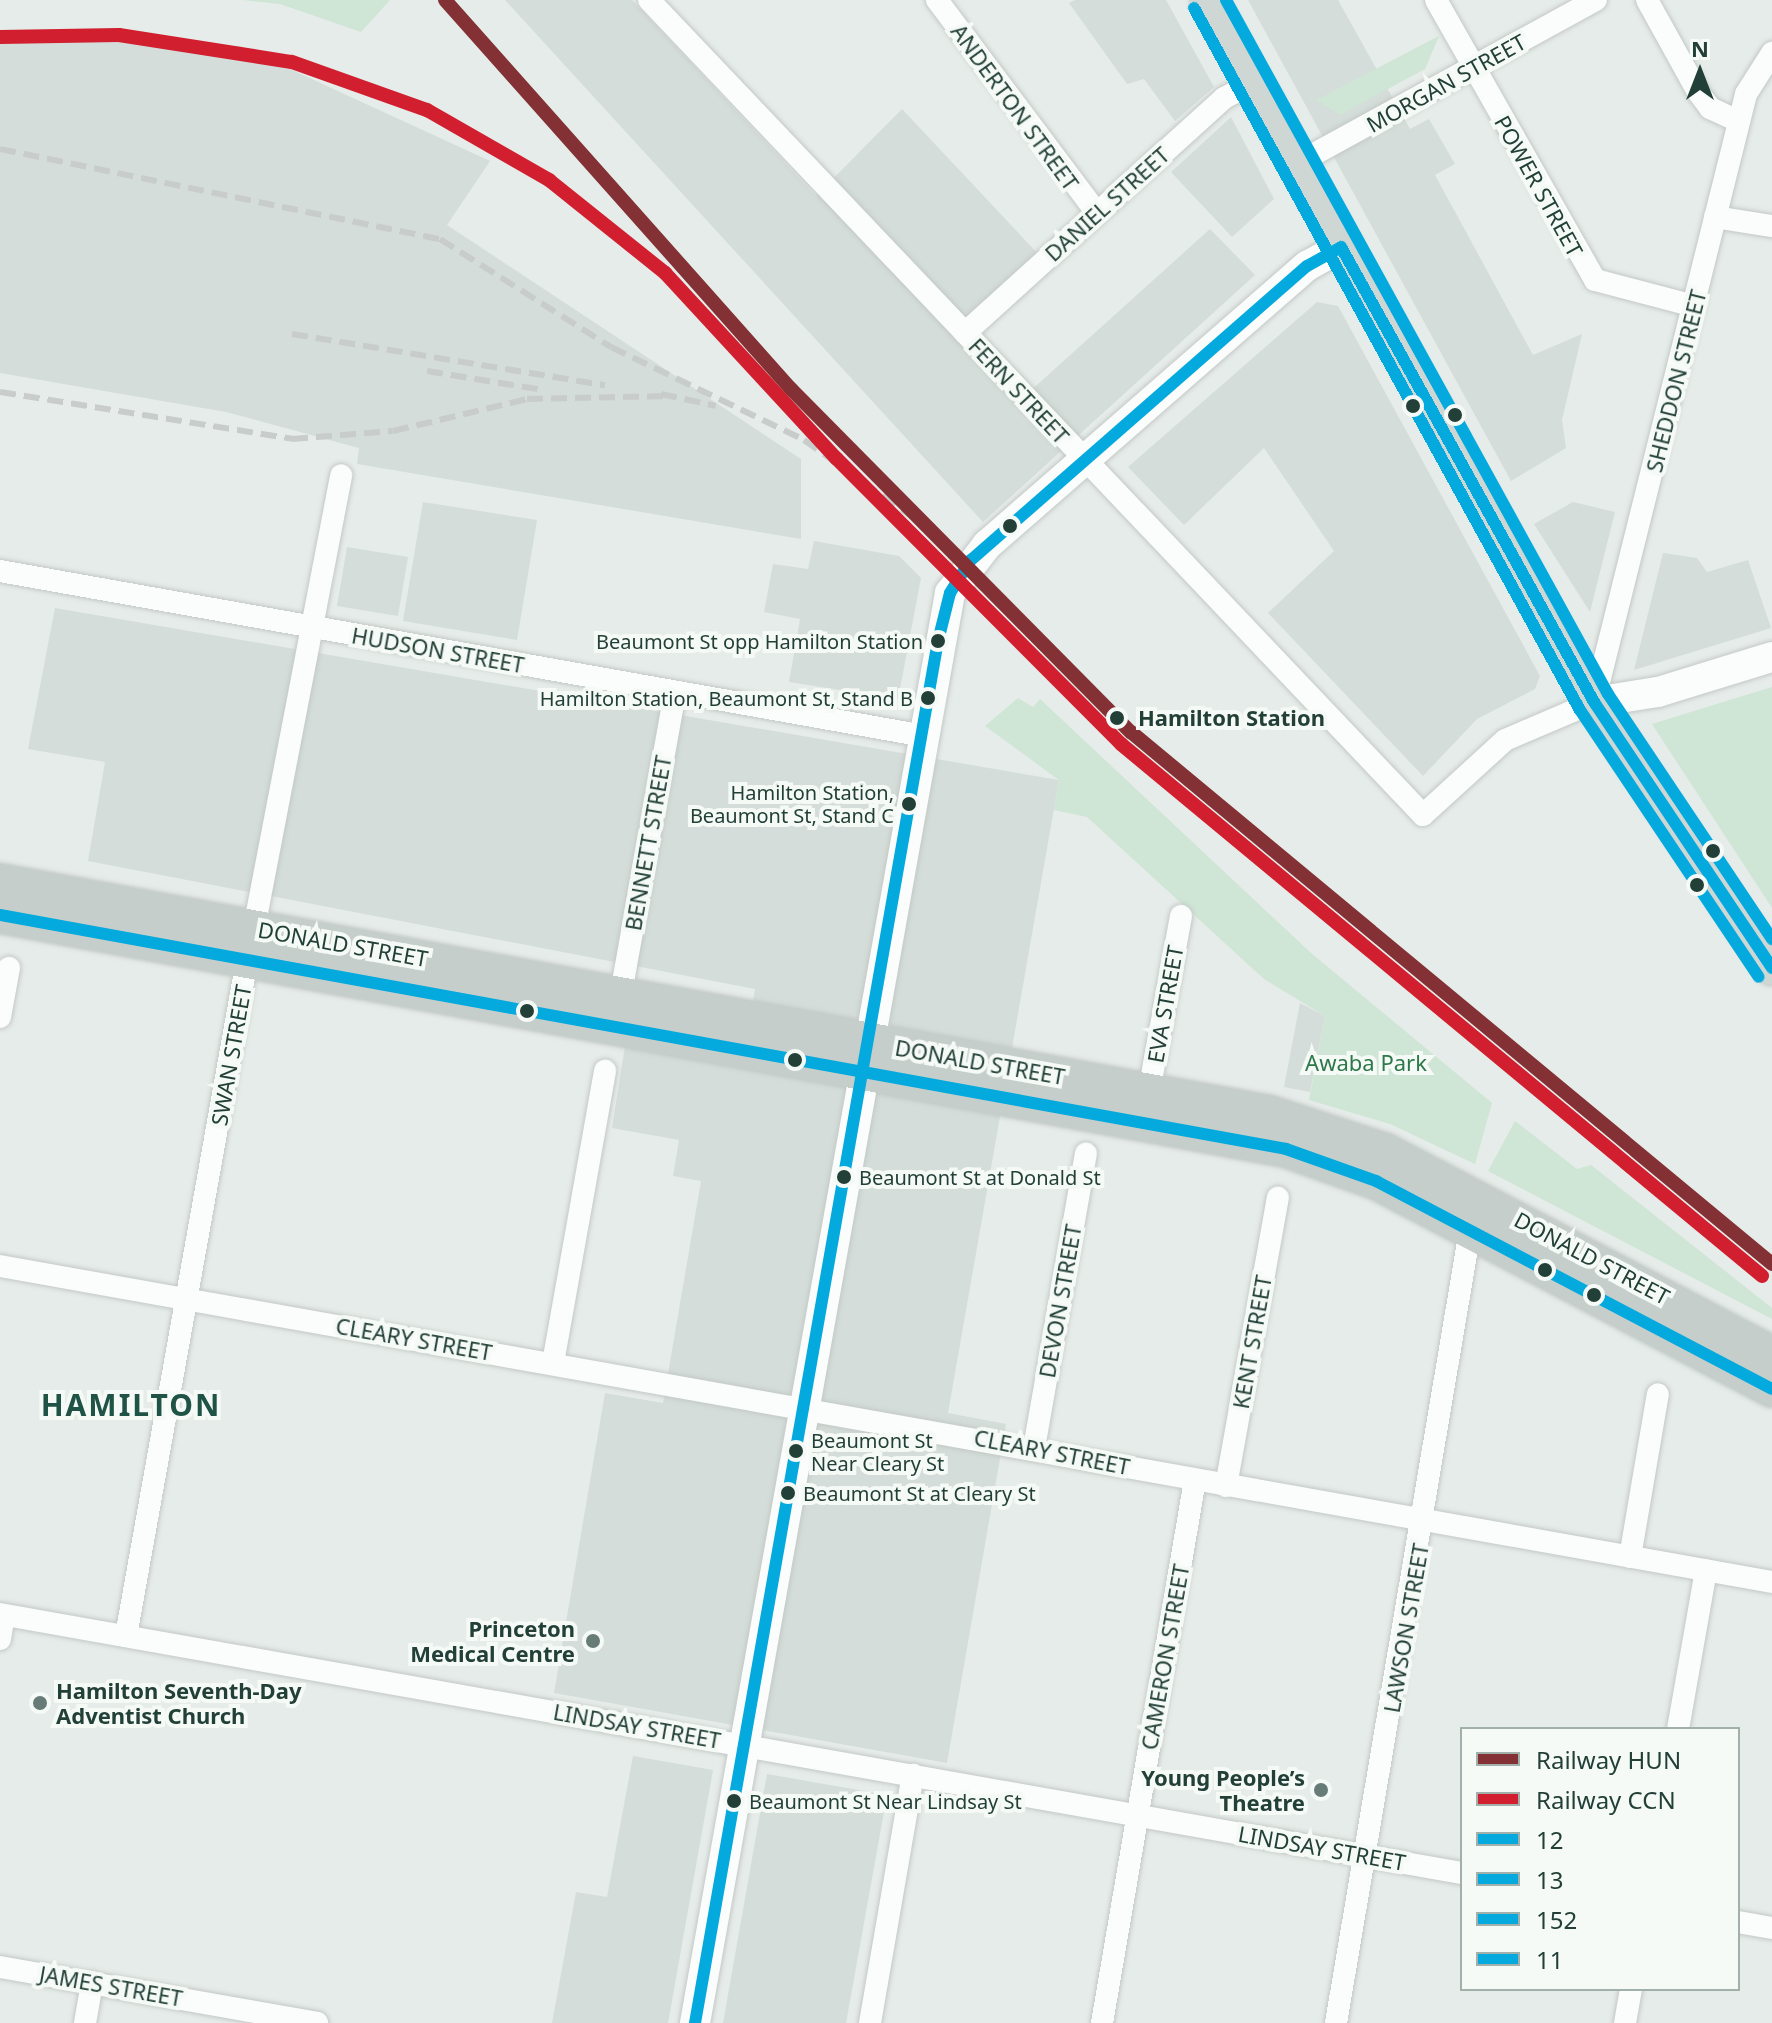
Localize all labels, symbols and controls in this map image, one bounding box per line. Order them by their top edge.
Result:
street label: ANDERTON STREET [946,19,1084,195]
street label: MORGAN STREET [1362,28,1530,138]
north arrow [1660,32,1740,112]
text: N [1691,33,1709,63]
street label: POWER STREET [1489,111,1589,261]
street label: DANIEL STREET [1039,141,1175,267]
street label: SHEDDON STREET [1641,287,1711,475]
street label: FERN STREET [963,333,1075,449]
unlabelled marker [1405,398,1421,414]
unlabelled marker [1447,407,1463,423]
unlabelled marker [1002,518,1018,534]
street label: HUDSON STREET [350,622,526,678]
place label: Beaumont St opp Hamilton Station [596,629,923,653]
marker: Beaumont St opp Hamilton Station [930,633,946,649]
place label: Hamilton Station, Beaumont St, Stand B [540,686,913,710]
marker: Hamilton Station, Beaumont St, Stand B [920,690,936,706]
marker: Hamilton Station [1103,704,1131,732]
place label: Hamilton Station [1138,705,1325,731]
street label: BENNETT STREET [620,753,676,933]
place label: Hamilton Station, Beaumont St, Stand C [690,780,894,827]
marker: Hamilton Station, Beaumont St, Stand C [901,796,917,812]
unlabelled marker [1705,843,1721,859]
unlabelled marker [1689,877,1705,893]
street label: DONALD STREET [256,916,430,972]
street label: EVA STREET [1142,943,1188,1065]
street label: SWAN STREET [206,982,256,1128]
unlabelled marker [519,1003,535,1019]
street label: DONALD STREET [893,1034,1067,1090]
park label: Awaba Park [1305,1050,1427,1076]
unlabelled marker [787,1052,803,1068]
place label: Beaumont St at Donald St [859,1165,1101,1189]
marker: Beaumont St at Donald St [836,1169,852,1185]
street label: DONALD STREET [1510,1206,1674,1310]
street label: DEVON STREET [1033,1222,1087,1380]
unlabelled marker [1537,1262,1553,1278]
street label: KENT STREET [1227,1273,1277,1411]
unlabelled marker [1586,1287,1602,1303]
street label: CLEARY STREET [334,1312,494,1366]
district label: HAMILTON [41,1387,221,1423]
street label: CLEARY STREET [972,1424,1132,1480]
place label: Beaumont St Near Cleary St [811,1428,944,1475]
marker: Beaumont St Near Cleary St [788,1443,804,1459]
place label: Beaumont St at Cleary St [803,1481,1036,1505]
marker: Beaumont St at Cleary St [780,1485,796,1501]
street label: LAWSON STREET [1378,1541,1434,1715]
street label: CAMERON STREET [1136,1562,1194,1752]
place label: Princeton Medical Centre [410,1615,575,1666]
marker: Princeton Medical Centre [582,1630,604,1652]
place label: Hamilton Seventh-Day Adventist Church [56,1677,301,1728]
marker: Hamilton Seventh-Day Adventist Church [31,1694,49,1712]
street label: LINDSAY STREET [551,1698,723,1754]
legend [1460,1727,1740,1991]
text: Railway HUN [1536,1743,1681,1776]
place label: Young People’s Theatre [1141,1764,1305,1816]
marker: Young People’s Theatre [1312,1781,1330,1799]
text: Railway CCN [1536,1783,1676,1816]
place label: Beaumont St Near Lindsay St [749,1789,1022,1813]
marker: Beaumont St Near Lindsay St [726,1793,742,1809]
street label: LINDSAY STREET [1236,1820,1408,1876]
text: 12 [1536,1823,1563,1856]
text: 13 [1536,1863,1563,1896]
text: 152 [1536,1903,1577,1936]
text: 11 [1536,1943,1563,1976]
street label: JAMES STREET [37,1960,185,2012]

